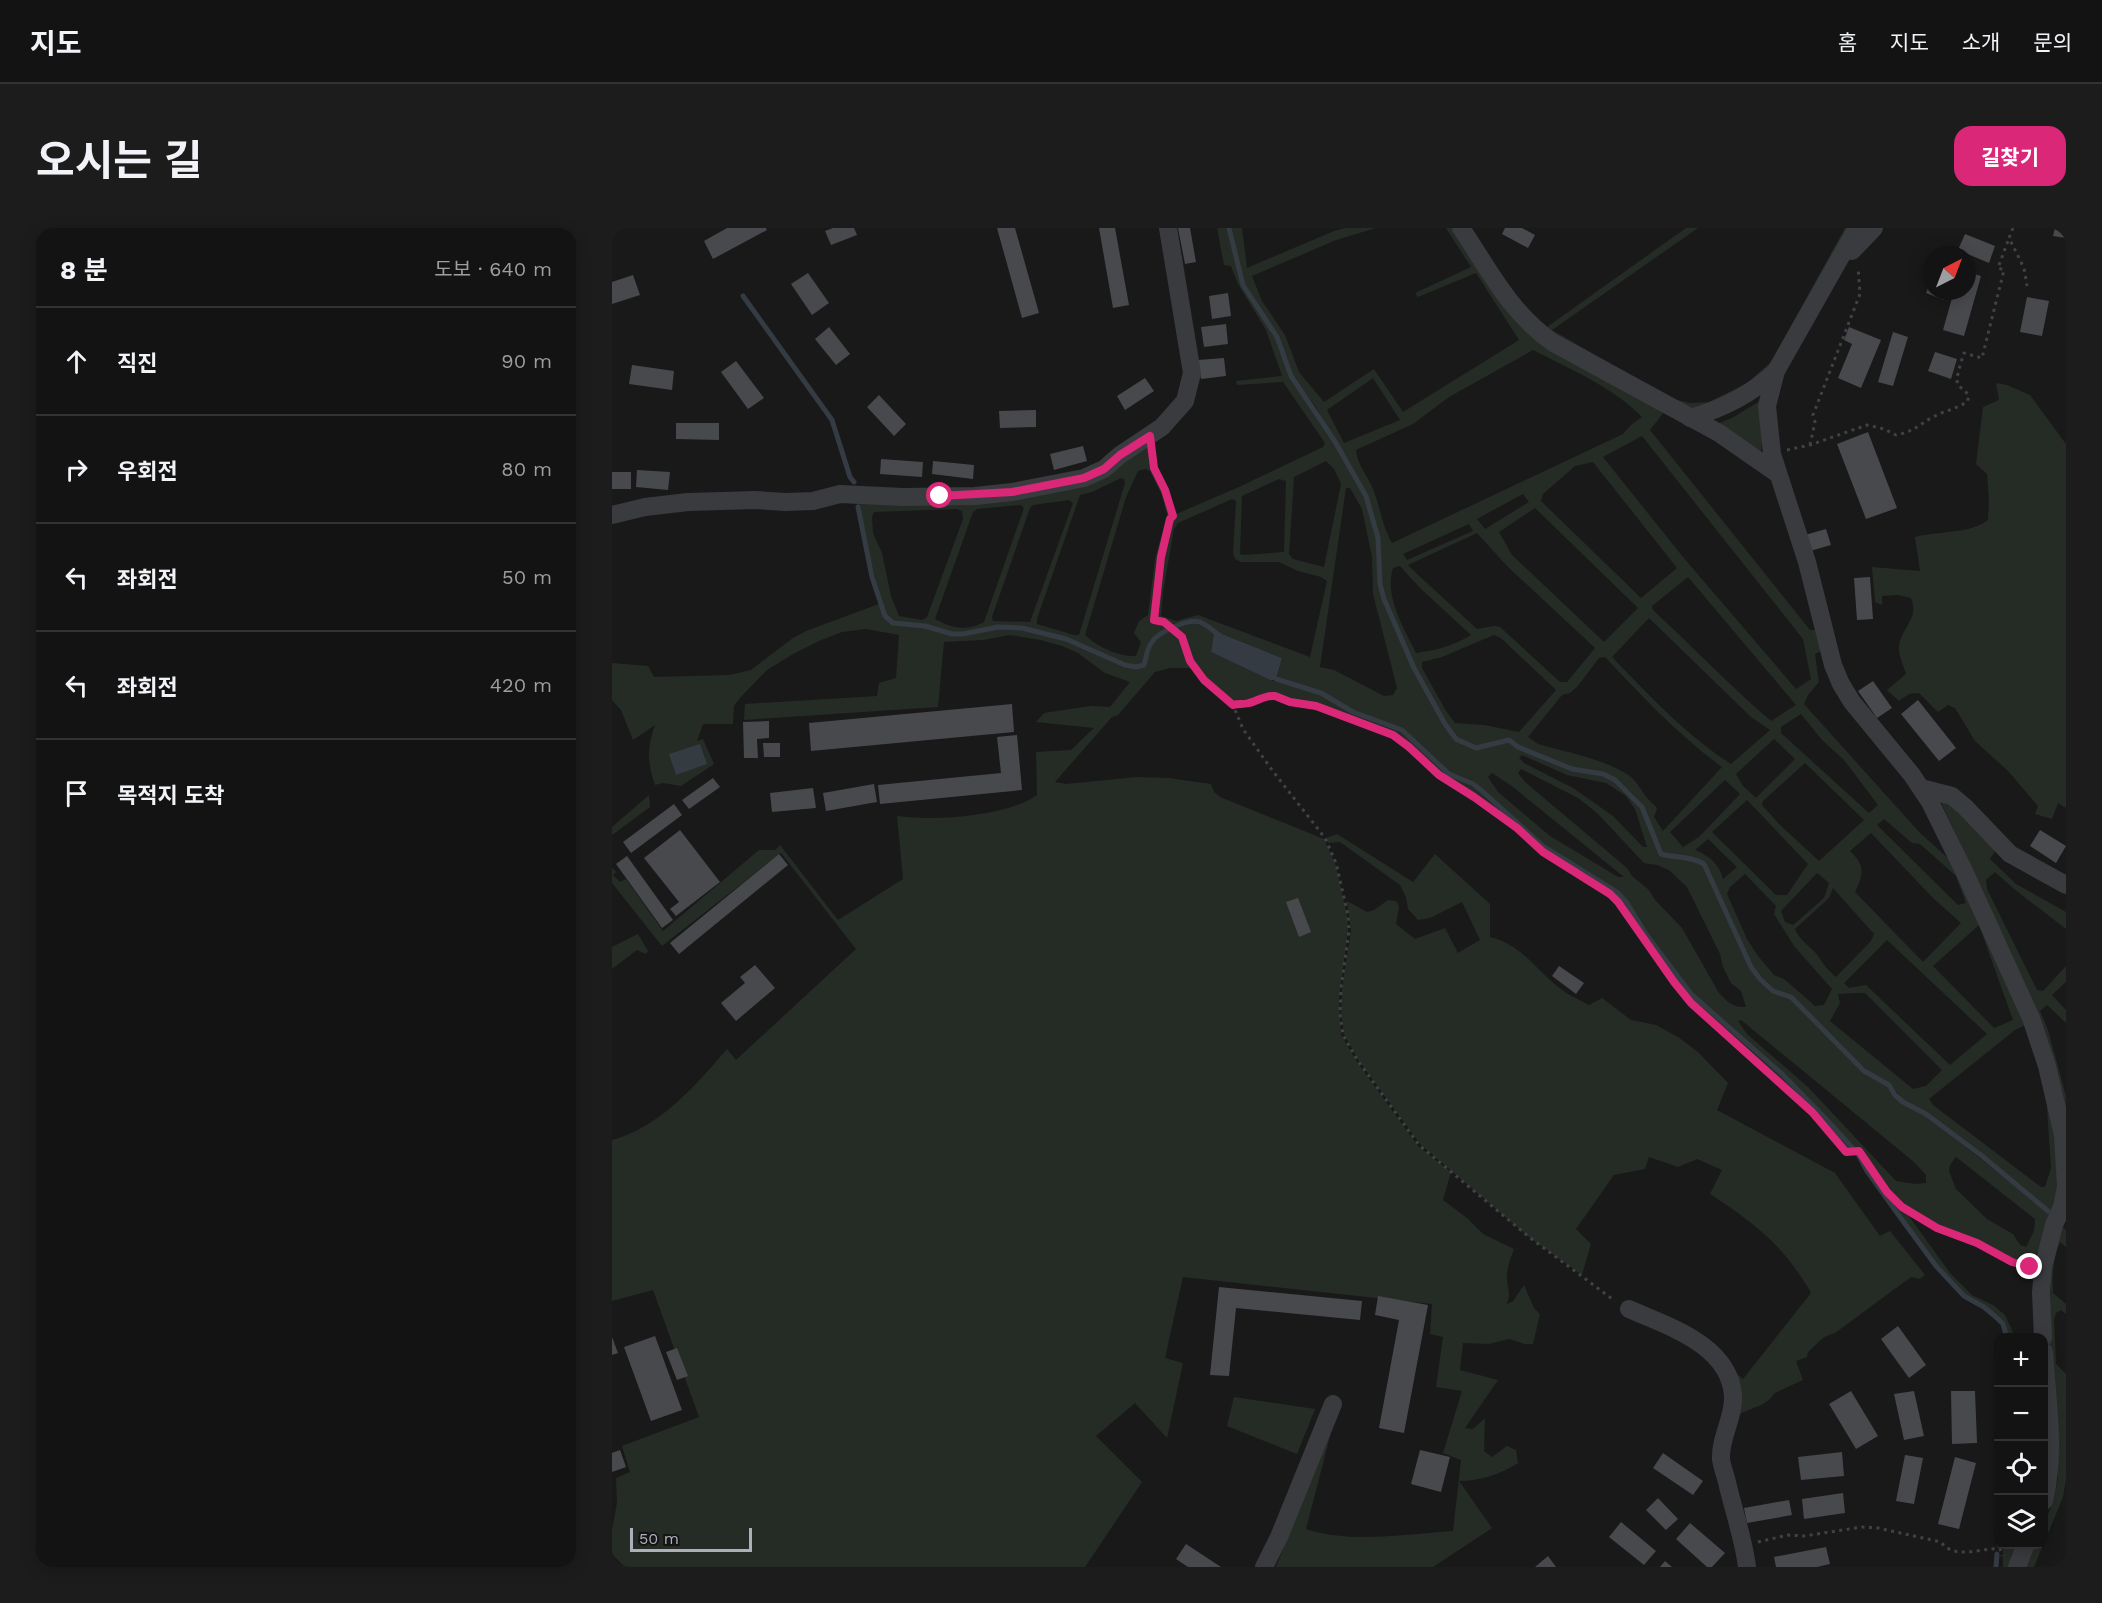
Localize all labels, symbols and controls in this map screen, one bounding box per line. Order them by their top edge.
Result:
text: 지도 [30,27,82,60]
text: 홈 [1838,30,1857,55]
text: 지도 [1890,30,1929,55]
text: 소개 [1962,30,2000,55]
text: 문의 [2033,30,2072,55]
button: 길찾기 [1954,126,2066,186]
text: 오시는 길 [36,136,203,185]
north arrow [1922,246,1976,300]
text: 8 분 [60,255,108,285]
text: 도보 · 640 m [434,257,552,281]
icon: ahead [60,345,93,378]
text: 90 m [501,349,552,373]
text: 직진 [117,351,157,376]
icon: right [60,453,93,486]
text: 80 m [501,457,552,481]
text: 우회전 [117,459,178,484]
route start [926,482,952,508]
icon: left [60,561,93,594]
text: 50 m [502,565,552,589]
text: 좌회전 [117,567,178,592]
icon: left [60,669,93,702]
text: 420 m [490,673,552,697]
text: 좌회전 [117,675,178,700]
icon: arrive [60,777,93,810]
text: 목적지 도착 [117,783,225,808]
route end [2016,1253,2042,1279]
map controls [1994,1333,2048,1549]
button: + [1994,1333,2048,1387]
button: − [1994,1387,2048,1441]
button: locate [1994,1441,2048,1495]
button: layers [1994,1495,2048,1549]
scale bar [630,1525,752,1552]
text: 50 m [639,1529,679,1548]

